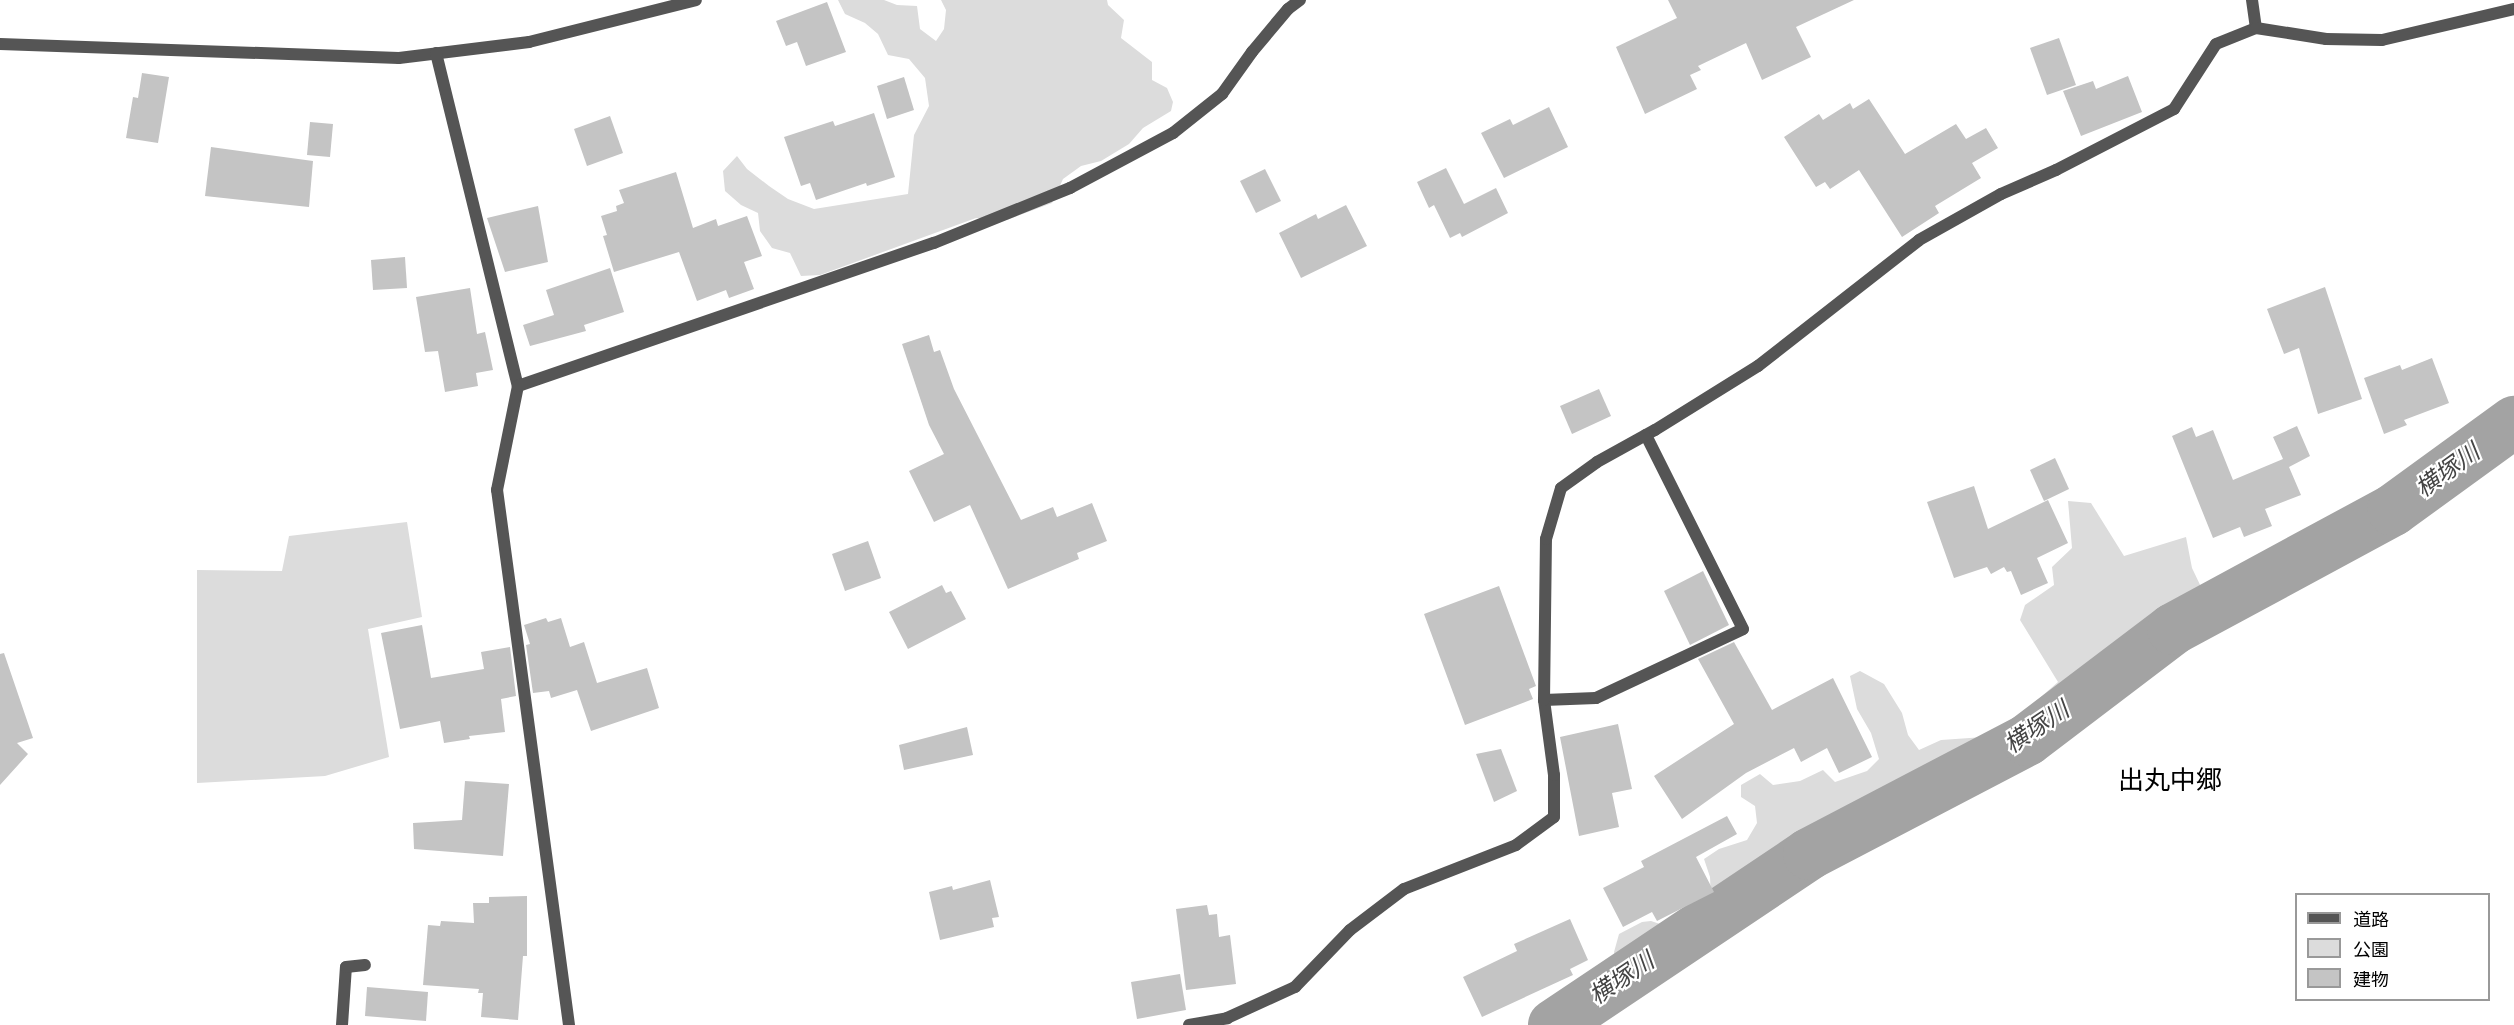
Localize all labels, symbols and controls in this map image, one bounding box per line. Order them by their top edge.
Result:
water label: 横塚川 [2410,438,2486,504]
water label: 横塚川 [1999,696,2075,760]
district label: 出丸中郷 [2118,765,2222,797]
legend [2295,893,2490,1001]
text: 道路 [2353,909,2389,931]
text: 公園 [2353,939,2389,961]
water label: 横塚川 [1584,947,1660,1011]
text: 建物 [2353,969,2389,991]

